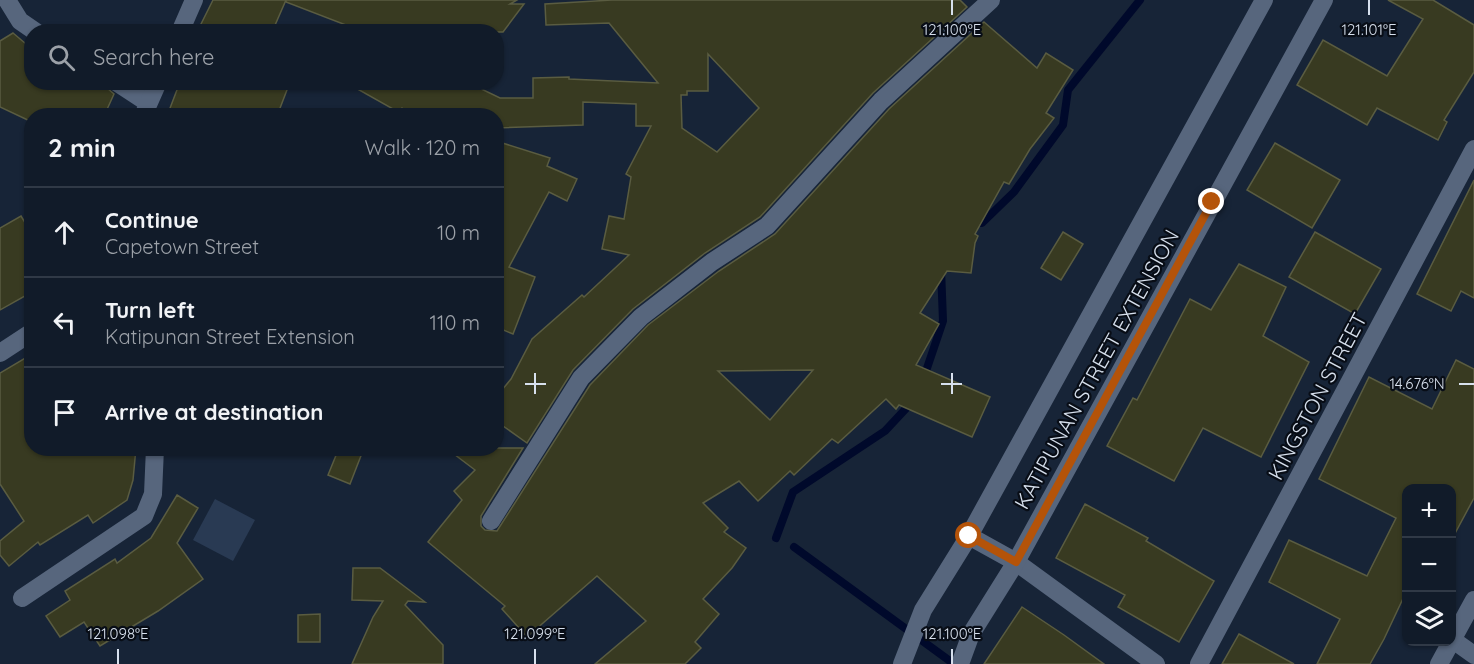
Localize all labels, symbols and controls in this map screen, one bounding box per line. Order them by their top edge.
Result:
text: 121.100°E [923,20,981,39]
text: 121.101°E [1341,20,1397,39]
search box [24,24,504,90]
icon: search [45,41,78,74]
text: Search here [93,43,214,71]
text: 2 min [48,131,116,164]
text: Walk · 120 m [365,135,480,160]
route end [1198,188,1224,214]
text: Continue [105,206,199,234]
icon: ahead [48,216,81,249]
text: 10 m [437,220,480,245]
street label: KATIPUNAN STREET EXTENSION [1008,225,1184,513]
text: Capetown Street [105,234,259,259]
text: Turn left [105,296,195,324]
icon: left [48,306,81,339]
street label: KINGSTON STREET [1262,308,1372,484]
text: 110 m [430,310,480,335]
text: Katipunan Street Extension [105,324,355,349]
text: 14.676°N [1389,374,1445,393]
icon: arrive [48,396,81,429]
text: Arrive at destination [105,398,323,426]
map controls [1402,484,1456,646]
button: + [1402,484,1456,538]
route start [955,522,981,548]
button: − [1402,538,1456,592]
button: layers [1402,592,1456,646]
text: 121.098°E [87,624,149,643]
text: 121.099°E [504,624,566,643]
text: 121.100°E [923,624,981,643]

